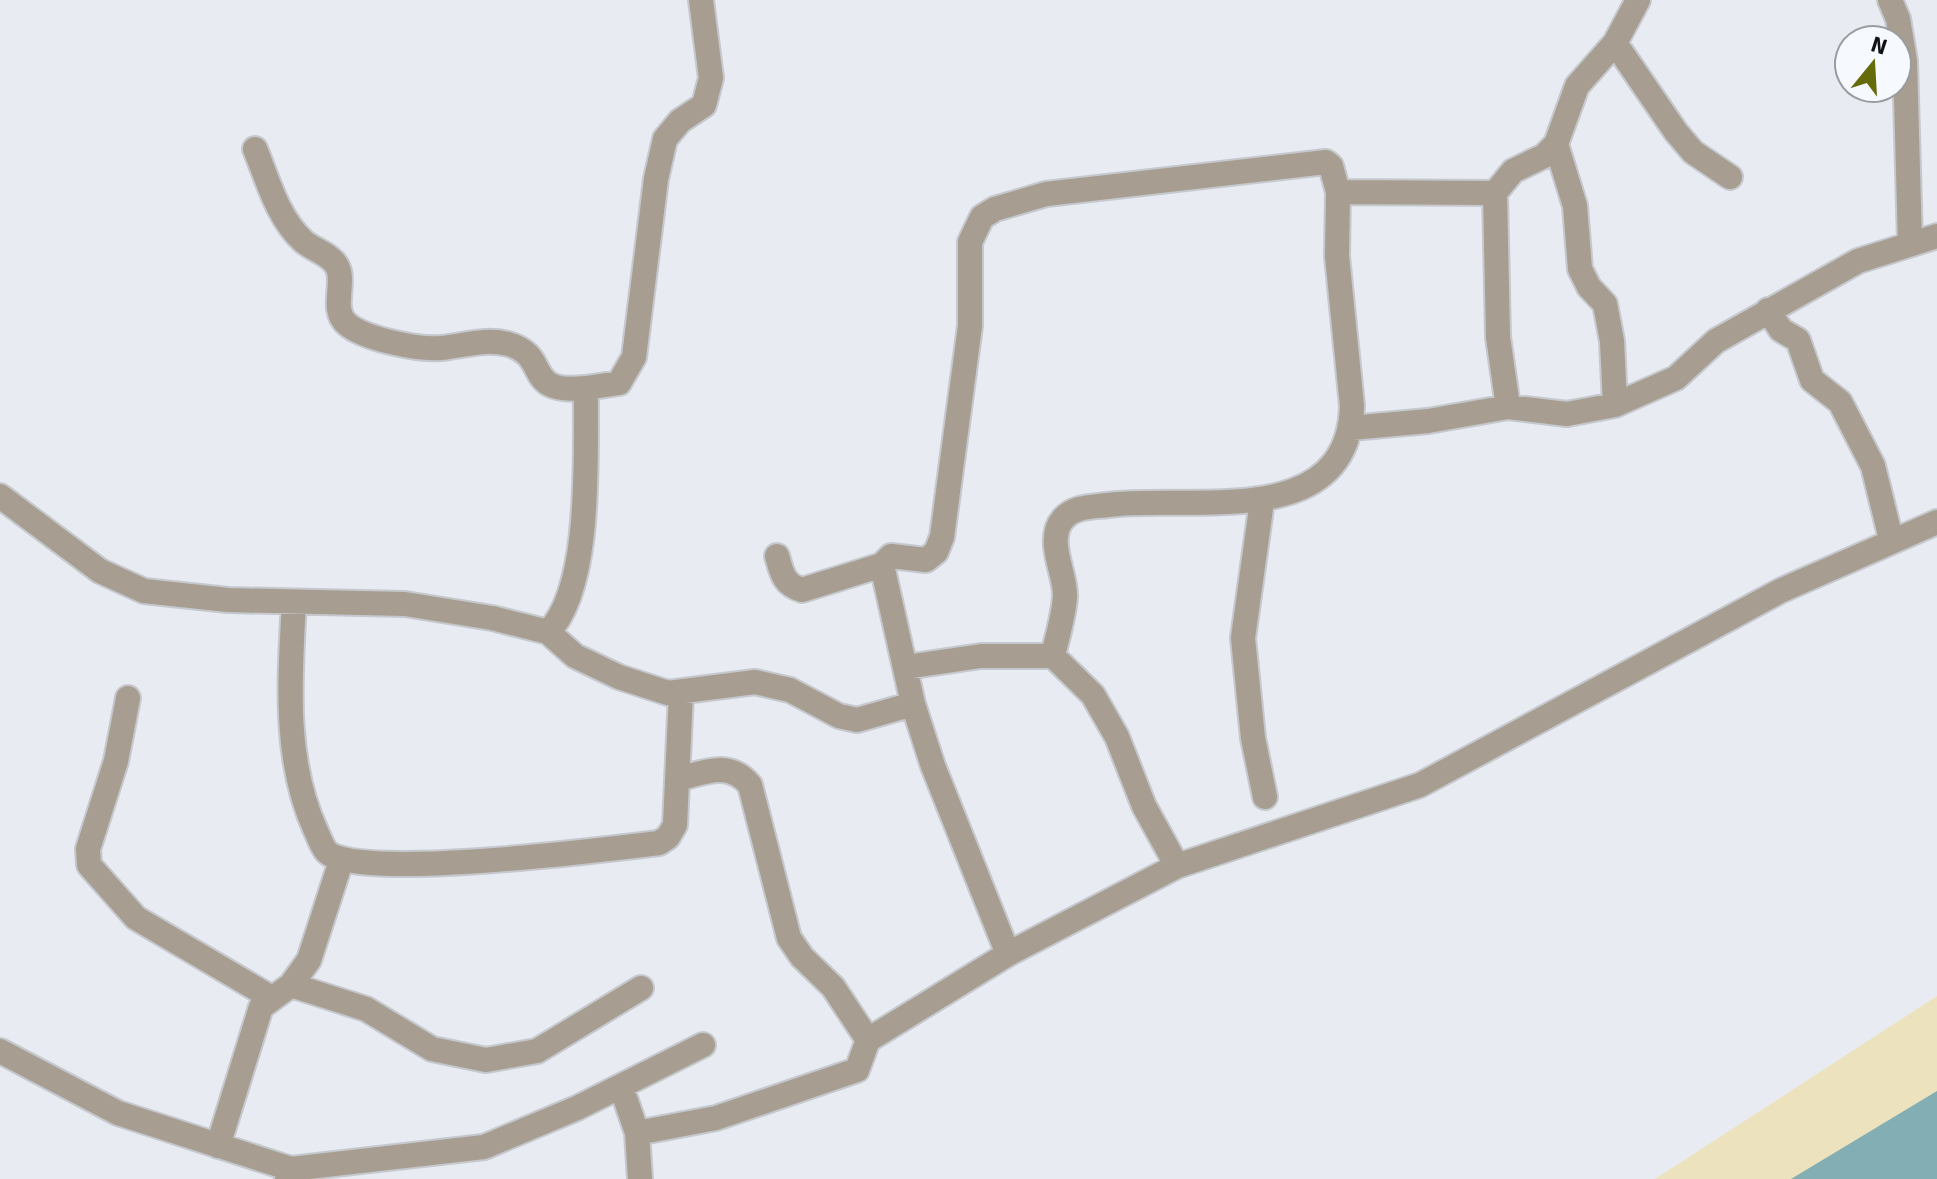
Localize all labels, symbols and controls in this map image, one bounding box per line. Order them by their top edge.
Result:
north arrow [1833,24,1913,104]
text: N [1868,30,1890,61]

